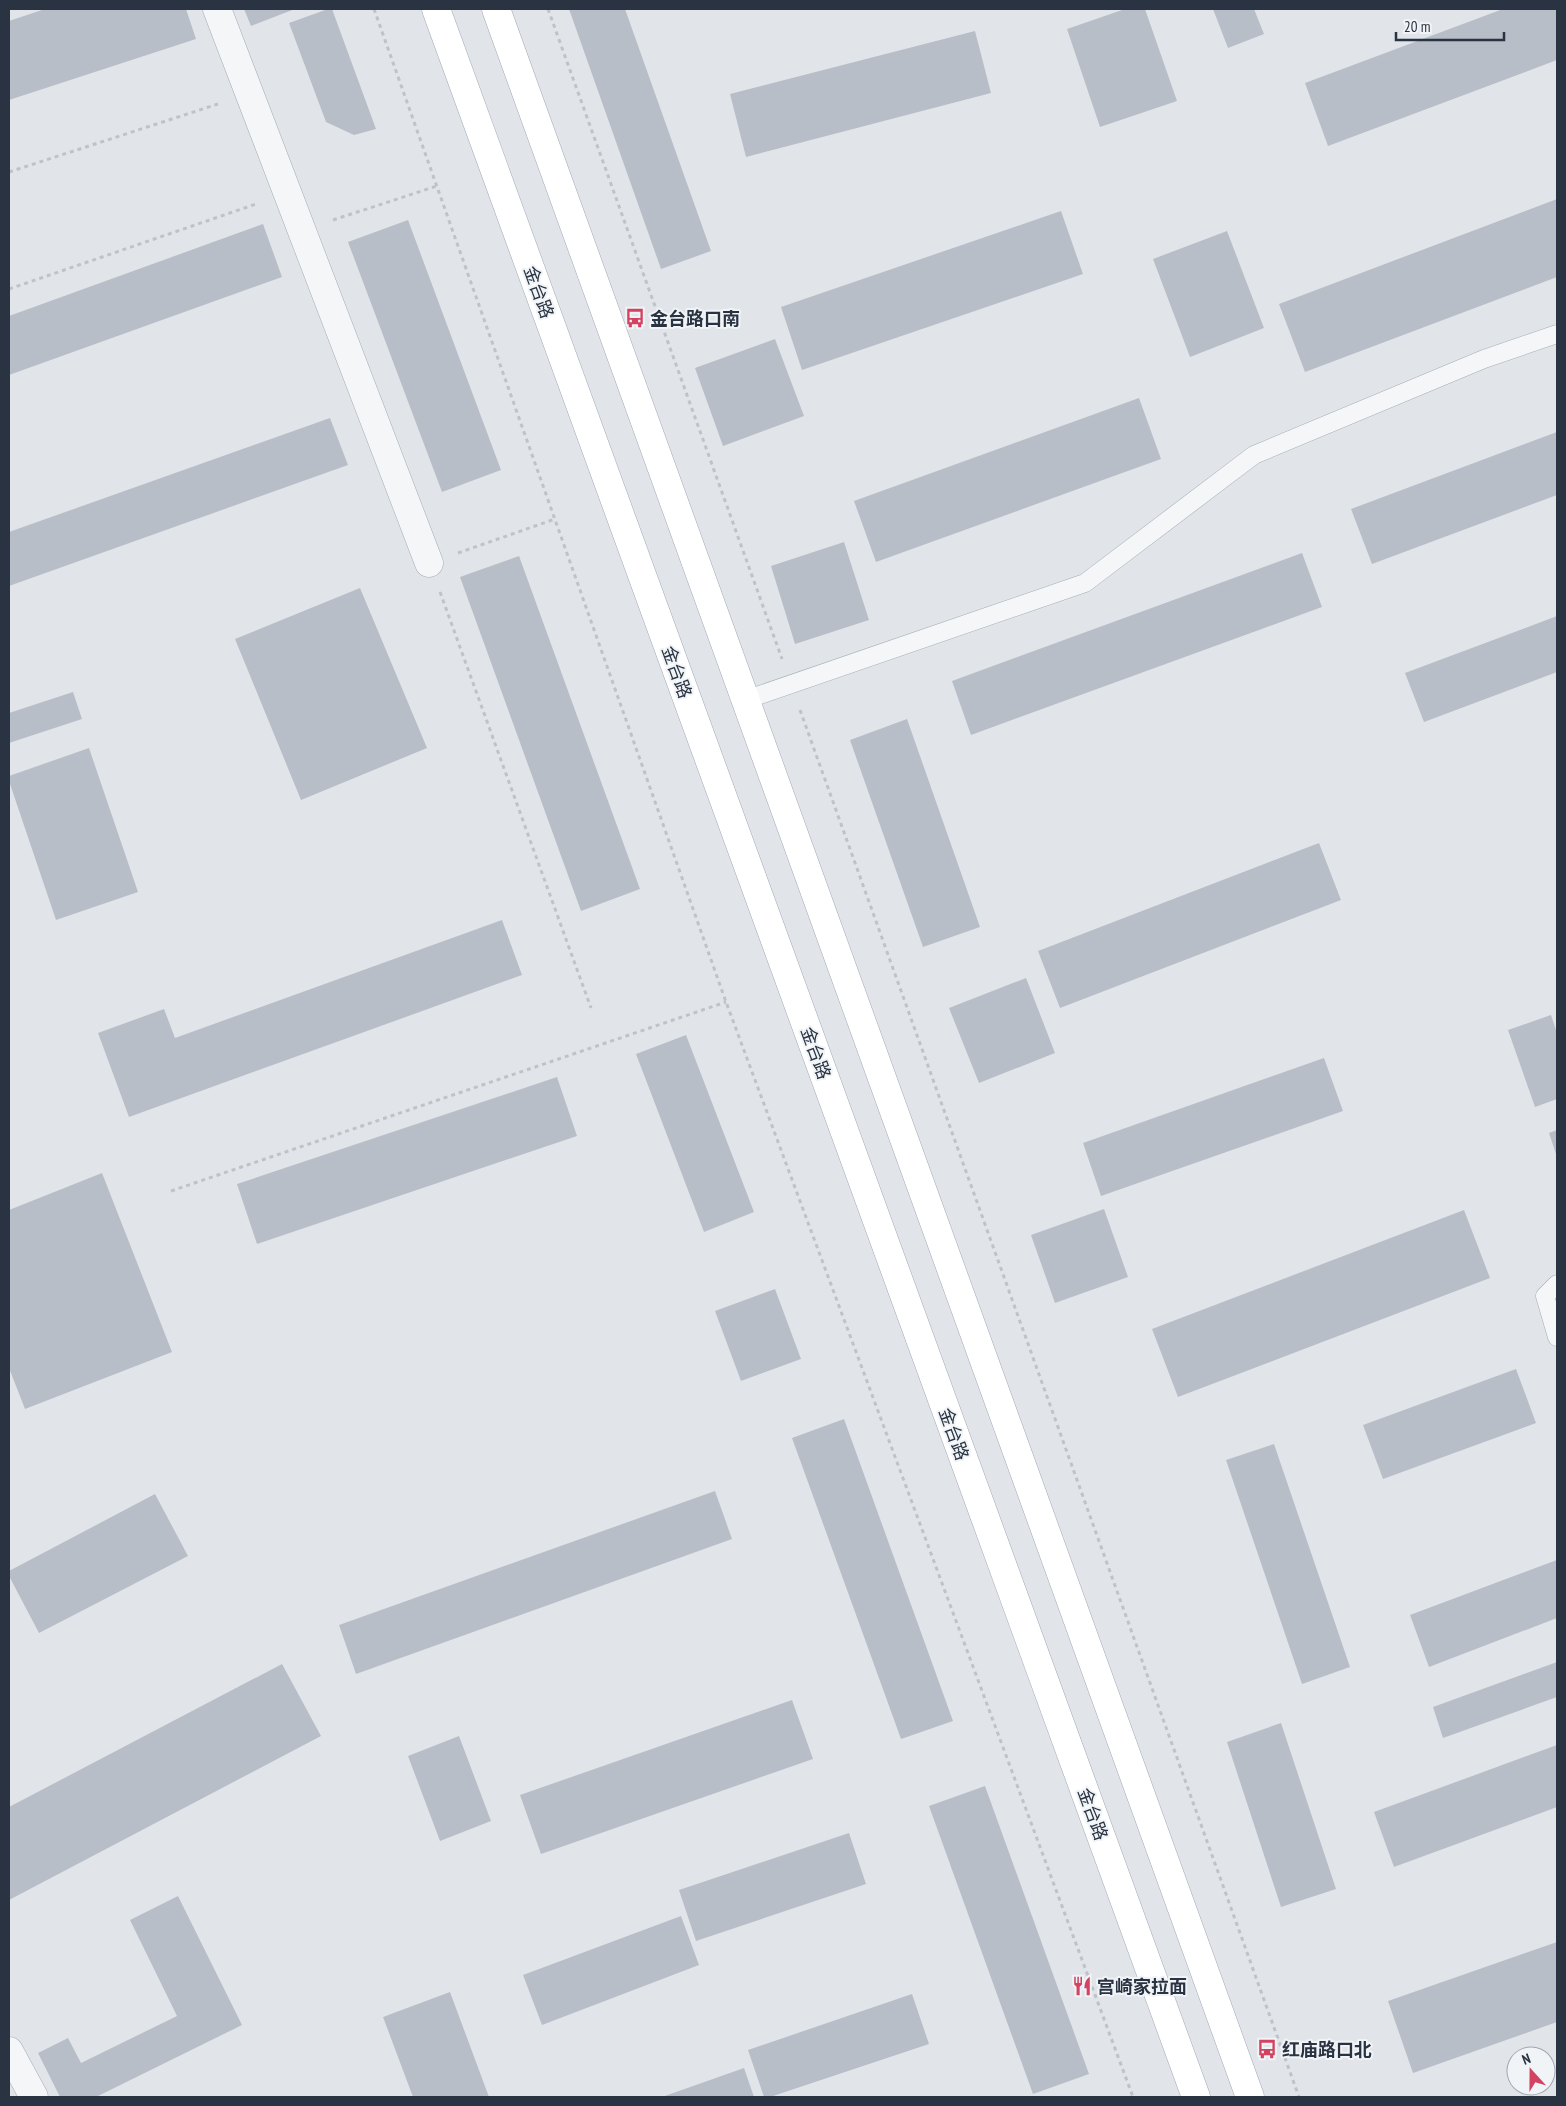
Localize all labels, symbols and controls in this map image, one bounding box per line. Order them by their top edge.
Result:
scale bar [1396,10,1504,42]
text: 20 m [1404,17,1430,36]
street label: 金台路 [519,263,559,321]
bus stop icon: 金台路口南 [624,307,646,329]
place label: 金台路口南 [650,307,740,330]
street label: 金台路 [657,643,697,701]
street label: 金台路 [796,1024,836,1082]
street label: 金台路 [934,1405,974,1463]
street label: 金台路 [1073,1785,1113,1843]
restaurant icon: 宫崎家拉面 [1071,1975,1093,1997]
place label: 宫崎家拉面 [1097,1975,1187,1998]
bus stop icon: 红庙路口北 [1256,2038,1278,2060]
place label: 红庙路口北 [1282,2038,1372,2061]
north arrow [1506,2046,1556,2096]
text: N [1520,2049,1533,2069]

